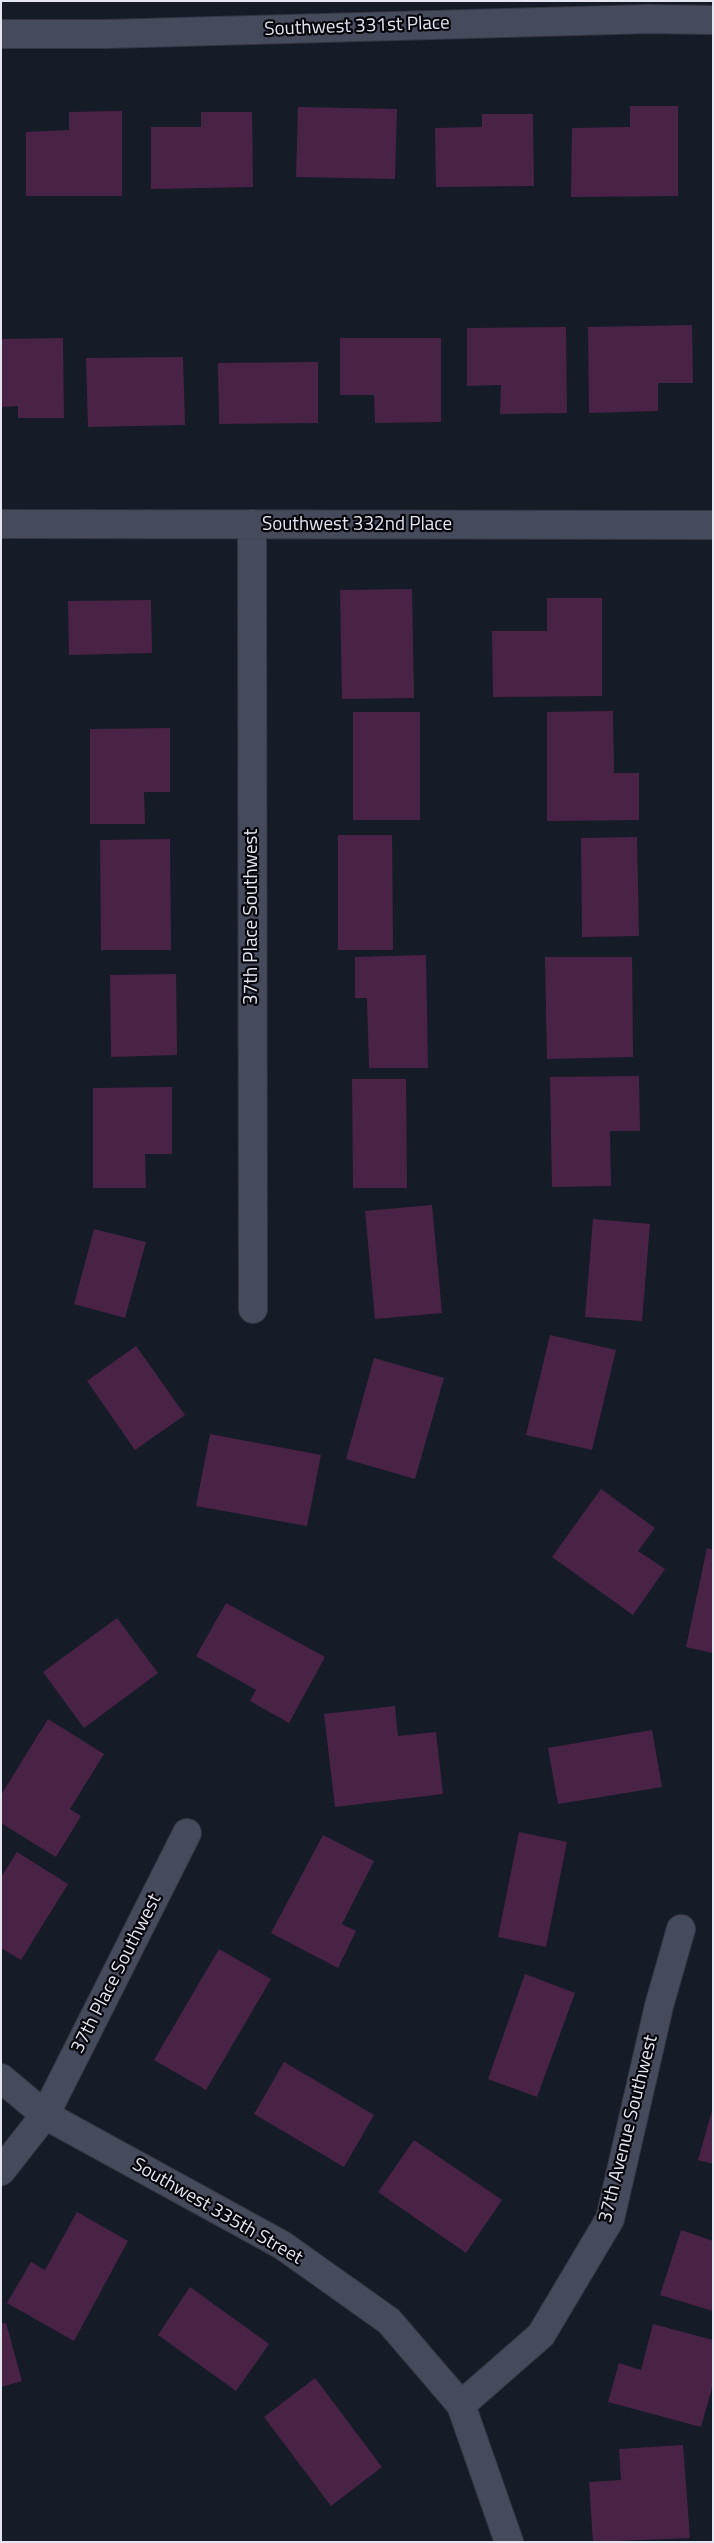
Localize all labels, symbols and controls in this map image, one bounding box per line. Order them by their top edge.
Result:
street label: Southwest 331st Place [264,12,450,42]
street label: Southwest 332nd Place [262,514,452,536]
street label: 37th Place Southwest [241,829,263,1005]
street label: 37th Place Southwest [67,1890,167,2058]
street label: 37th Avenue Southwest [595,2033,663,2225]
street label: Southwest 335th Street [128,2154,306,2270]

